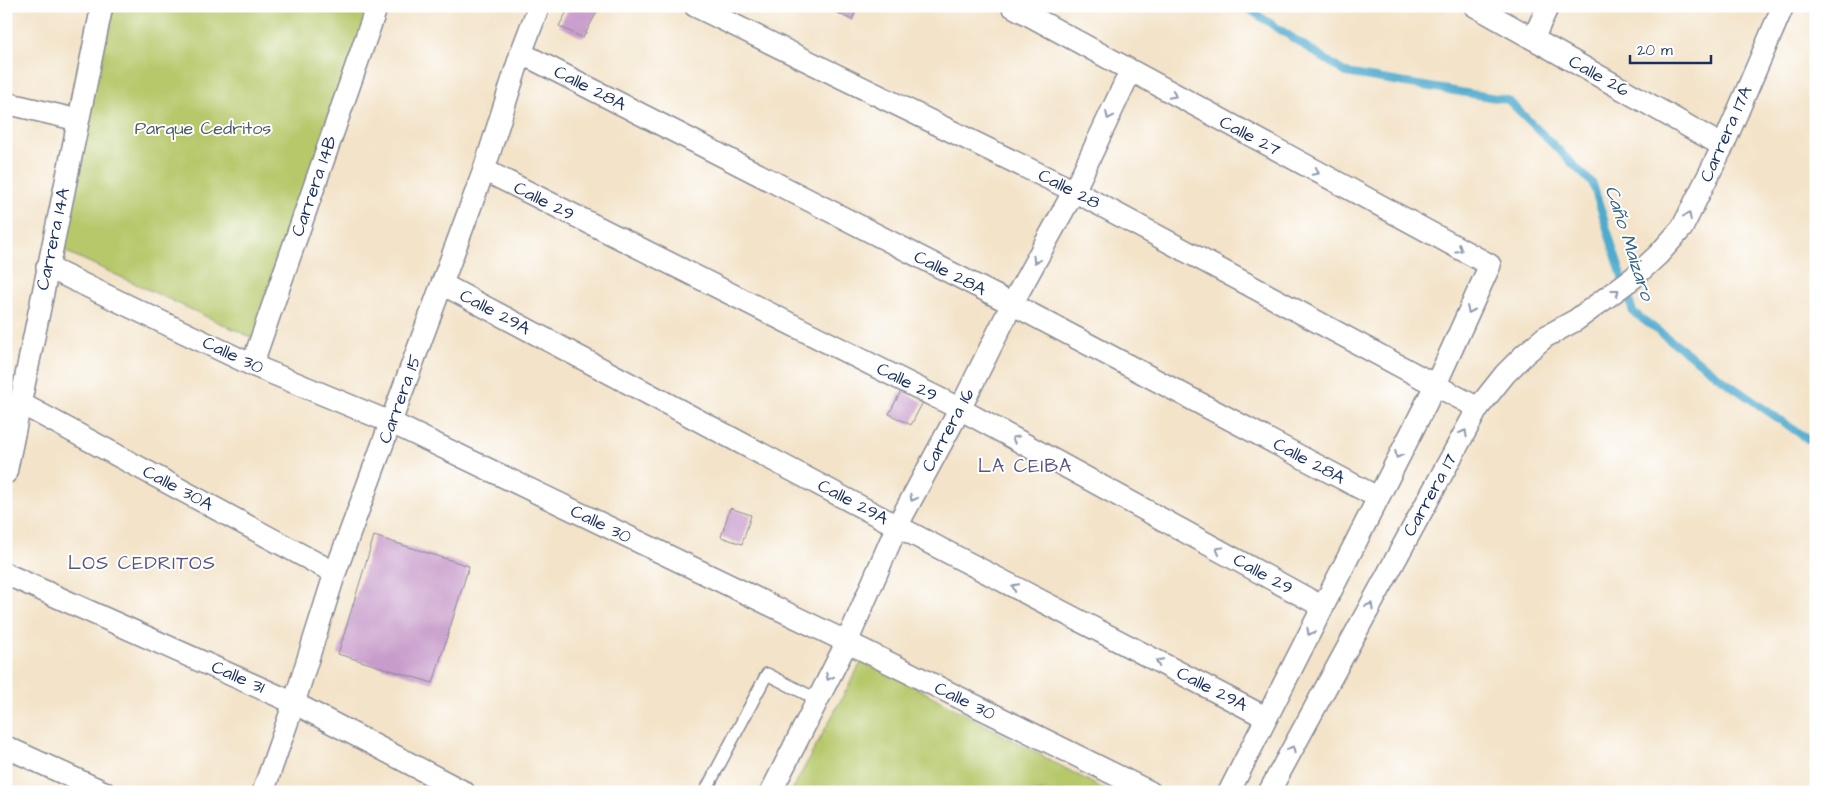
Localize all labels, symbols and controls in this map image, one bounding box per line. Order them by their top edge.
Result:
scale bar [1630,32,1711,64]
text: 20 m [1637,40,1673,61]
street label: Calle 26 [1564,49,1634,103]
street label: Calle 28A [550,59,631,117]
street label: Carrera 17A [1694,82,1758,186]
one-way arrow [1168,89,1177,99]
street label: Calle 27 [1215,109,1285,163]
one-way arrow [1105,111,1116,120]
park label: Parque Cedritos [135,116,271,141]
street label: Carrera 14B [285,132,343,240]
street label: Calle 28 [1034,163,1105,215]
one-way arrow [1311,166,1320,176]
street label: Calle 29 [509,175,579,227]
water label: Caño Maizaro [1598,182,1661,305]
street label: Carrera 14A [30,185,76,292]
one-way arrow [1682,213,1692,222]
one-way arrow [1454,243,1463,253]
street label: Calle 28A [910,244,991,302]
one-way arrow [1032,255,1042,264]
street label: Calle 29A [455,283,535,341]
one-way arrow [1610,289,1619,297]
one-way arrow [1465,305,1476,314]
street label: Calle 30 [198,330,268,380]
street label: Carrera 15 [372,351,428,447]
street label: Calle 29 [872,356,942,408]
street label: Carrera 16 [916,384,980,476]
one-way arrow [1458,429,1468,438]
street label: Calle 28A [1269,432,1350,491]
one-way arrow [1011,435,1020,445]
street label: Carrera 17 [1397,449,1463,541]
one-way arrow [1394,450,1404,459]
district label: LA CEIBA [978,453,1072,480]
street label: Calle 30A [138,459,218,517]
street label: Calle 29A [813,473,893,531]
one-way arrow [909,493,919,502]
street label: Calle 30 [566,499,636,549]
one-way arrow [1215,546,1224,556]
street label: Calle 29 [1228,547,1298,601]
district label: LOS CEDRITOS [68,550,216,577]
one-way arrow [1011,583,1020,593]
one-way arrow [1364,603,1374,612]
one-way arrow [1306,627,1316,636]
street label: Calle 31 [207,654,269,700]
one-way arrow [1156,658,1165,668]
street label: Calle 29A [1172,660,1252,718]
one-way arrow [825,672,836,681]
street label: Calle 30 [930,676,1000,726]
one-way arrow [1286,745,1296,754]

